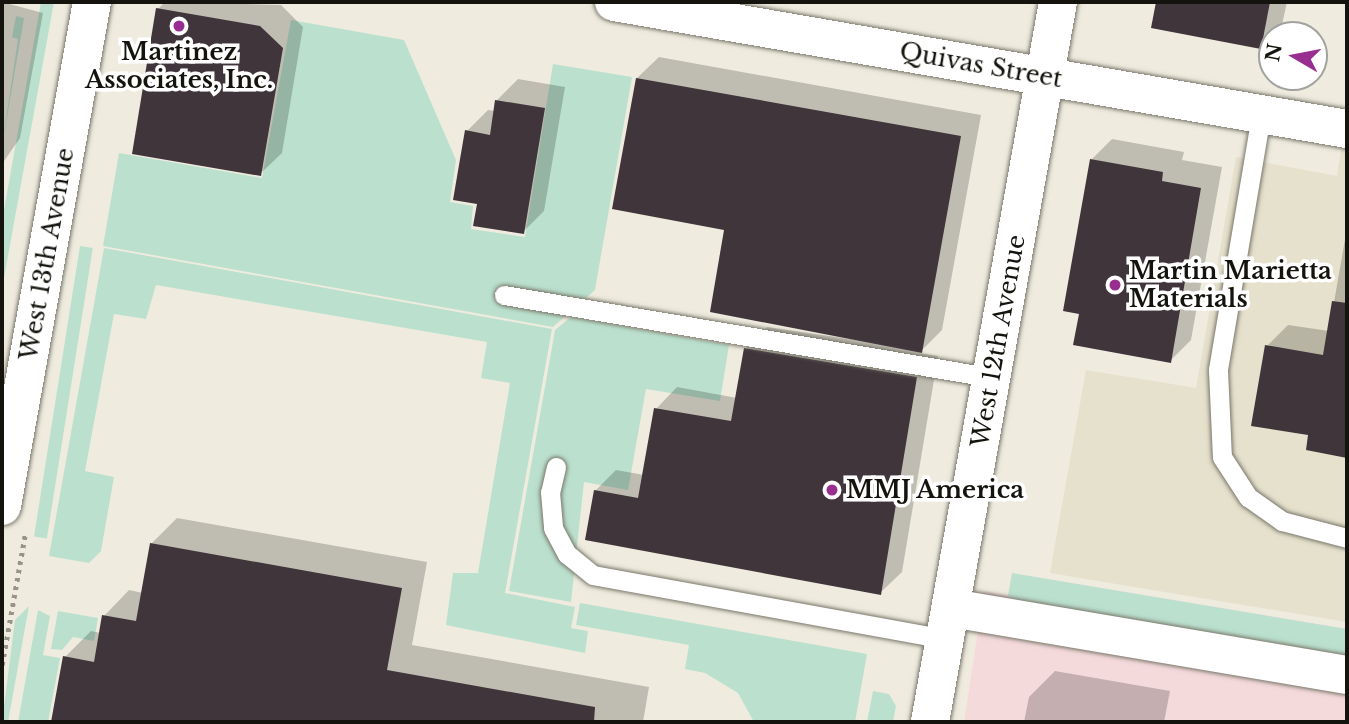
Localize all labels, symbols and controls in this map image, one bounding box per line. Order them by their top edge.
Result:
marker: Martinez Associates, Inc. [171,18,187,34]
north arrow [1258,21,1328,91]
street label: Quivas Street [897,37,1065,93]
place label: Martinez Associates, Inc. [85,38,273,94]
text: N [1261,42,1287,63]
street label: West 13th Avenue [14,145,80,363]
street label: West 12th Avenue [965,232,1031,450]
place label: Martin Marietta Materials [1129,257,1332,313]
marker: Martin Marietta Materials [1107,277,1123,293]
place label: MMJ America [846,476,1025,504]
marker: MMJ America [824,482,840,498]

